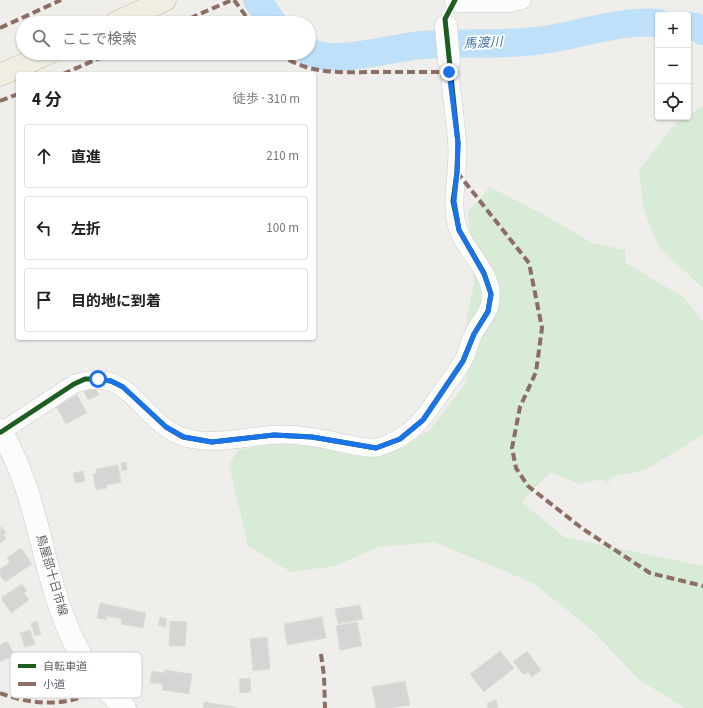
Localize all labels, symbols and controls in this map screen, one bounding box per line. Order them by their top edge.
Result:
map controls [655,12,691,120]
button: + [655,12,691,48]
search box [16,16,316,60]
icon: search [30,27,52,49]
text: ここで検索 [62,29,137,50]
water label: 馬渡川 [463,33,505,53]
button: − [655,48,691,84]
route end [440,63,458,81]
button: locate [655,84,691,120]
text: 4 分 [32,88,61,112]
text: 徒歩 · 310 m [233,90,300,108]
icon: ahead [33,145,55,167]
text: 直進 [71,147,101,168]
text: 210 m [266,147,299,165]
icon: left [33,217,55,239]
text: 左折 [71,219,101,240]
text: 100 m [266,219,299,237]
icon: arrive [33,289,55,311]
text: 目的地に到着 [71,291,161,312]
route start [89,370,107,388]
street label: 鳥屋部十日市線 [32,532,71,618]
legend [10,652,142,698]
text: 自転車道 [43,659,87,674]
text: 小道 [43,677,65,692]

